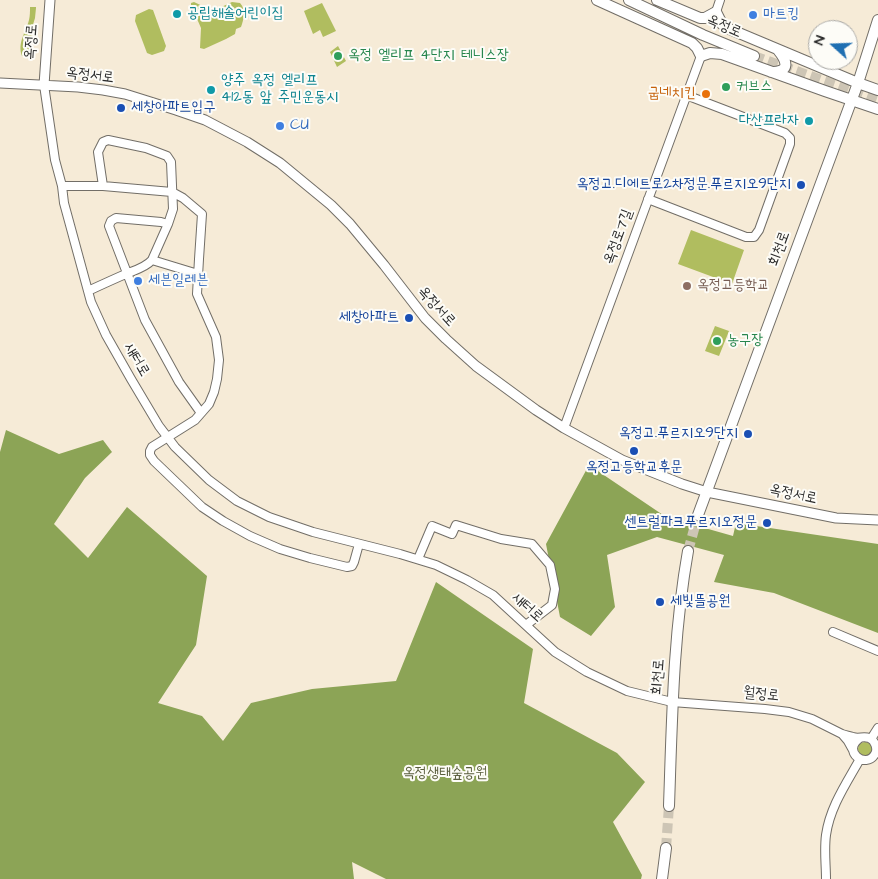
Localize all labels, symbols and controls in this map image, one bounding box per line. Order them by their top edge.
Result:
place label: 공립해솔어린이집 [187,5,284,23]
place label: 마트킹 [763,6,799,24]
marker: 공립해솔어린이집 [171,8,183,20]
marker: 마트킹 [747,9,759,21]
street label: 옥정로 [704,12,744,42]
north arrow [808,20,858,70]
street label: 옥정로 [22,23,42,61]
text: N [809,33,831,48]
place label: 옥정 엘리프 4단지 테니스장 [348,47,509,65]
marker: 옥정 엘리프 4단지 테니스장 [332,50,344,62]
street label: 옥정서로 [65,64,115,88]
place label: 양주 옥정 엘리프 412동 앞 주민운동시 [221,72,338,107]
place label: 커브스 [736,78,772,96]
marker: 커브스 [720,81,732,93]
marker: 양주 옥정 엘리프 412동 앞 주민운동시 [205,84,217,96]
place label: 굽네치킨 [648,85,696,103]
marker: 굽네치킨 [700,88,712,100]
place label: 세창아파트입구 [131,99,215,117]
marker: 세창아파트입구 [115,102,127,114]
place label: 다산프라자 [739,112,799,130]
marker: 다산프라자 [803,115,815,127]
place label: CU [290,117,309,135]
marker: CU [274,120,286,132]
place label: 옥정고.디에트로2차정문.푸르지오9단지 [577,176,791,194]
marker: 옥정고.디에트로2차정문.푸르지오9단지 [795,179,807,191]
street label: 옥정로7길 [601,207,637,267]
street label: 회천로 [765,229,795,269]
place label: 세븐일레븐 [148,272,208,290]
marker: 세븐일레븐 [132,275,144,287]
place label: 옥정고등학교 [697,277,769,295]
marker: 옥정고등학교 [681,280,693,292]
street label: 옥정서로 [413,283,459,331]
place label: 세창아파트 [339,309,399,327]
marker: 세창아파트 [403,312,415,324]
place label: 농구장 [727,332,763,350]
marker: 농구장 [711,335,723,347]
street label: 새터로 [119,340,153,380]
place label: 옥정고.푸르지오9단지 [619,425,738,443]
marker: 옥정고.푸르지오9단지 [742,428,754,440]
marker: 옥정고등학교후문 [628,445,640,457]
place label: 옥정고등학교후문 [586,459,682,477]
street label: 옥정서로 [768,481,818,509]
place label: 센트럴파크푸르지오정문 [624,514,757,532]
marker: 센트럴파크푸르지오정문 [761,517,773,529]
street label: 새터로 [508,589,546,627]
place label: 세빛뜰공원 [670,593,730,611]
marker: 세빛뜰공원 [654,596,666,608]
street label: 회천로 [649,658,669,696]
street label: 월정로 [742,684,780,706]
park label: 옥정생태숲공원 [403,765,487,783]

